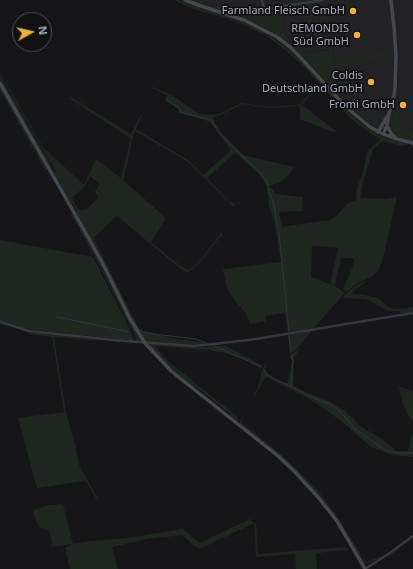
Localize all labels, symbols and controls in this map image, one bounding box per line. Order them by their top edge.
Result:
place label: Farmland Fleisch GmbH [222,4,345,18]
marker: Farmland Fleisch GmbH [348,6,358,16]
north arrow [12,12,52,52]
place label: REMONDIS Süd GmbH [291,22,349,48]
text: N [35,25,51,36]
marker: REMONDIS Süd GmbH [352,30,362,40]
place label: Coldis Deutschland GmbH [262,69,363,95]
marker: Coldis Deutschland GmbH [366,77,376,87]
place label: Fromi GmbH [329,98,395,112]
marker: Fromi GmbH [398,100,408,110]

